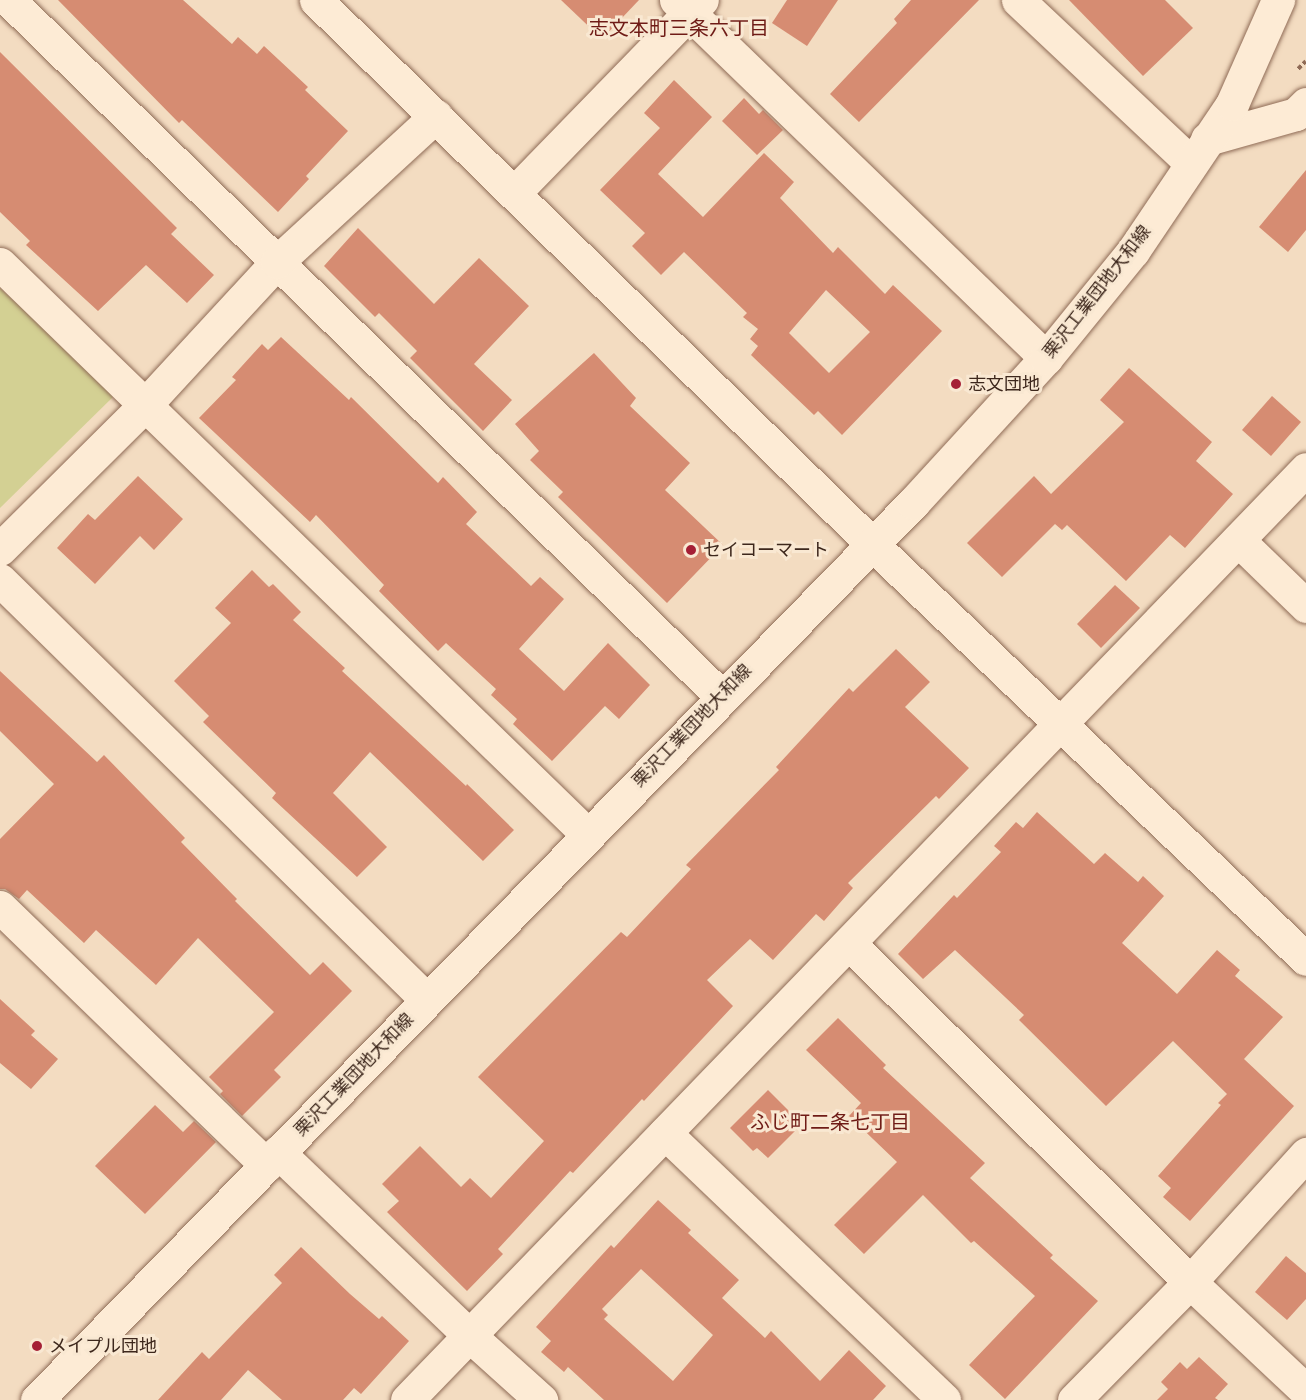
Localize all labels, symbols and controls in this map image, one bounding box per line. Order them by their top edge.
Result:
district label: 志文本町三条六丁目 [589,16,769,40]
street label: 栗沢工業団地大和線 [1039,222,1155,362]
place label: 志文団地 [968,373,1040,395]
marker: 志文団地 [949,377,963,391]
place label: セイコーマート [703,539,829,561]
marker: セイコーマート [684,543,698,557]
street label: 栗沢工業団地大和線 [628,660,756,792]
street label: 栗沢工業団地大和線 [290,1009,418,1141]
district label: ふじ町二条七丁目 [750,1110,910,1134]
place label: メイプル団地 [49,1335,157,1357]
marker: メイプル団地 [30,1339,44,1353]

